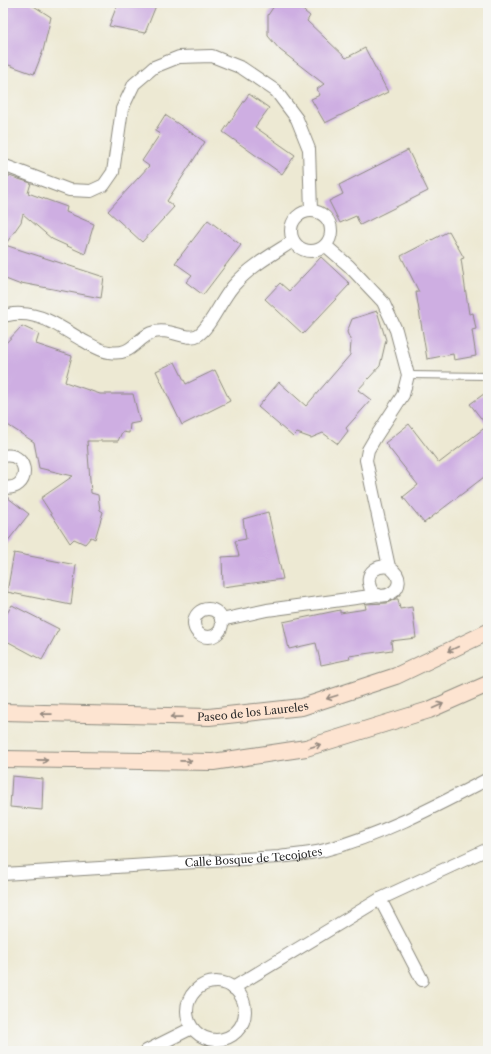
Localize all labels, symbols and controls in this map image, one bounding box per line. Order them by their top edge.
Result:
one-way arrow [447,646,459,653]
one-way arrow [326,694,339,701]
street label: Paseo de los Laureles [197,698,310,724]
one-way arrow [432,702,444,709]
one-way arrow [40,710,53,717]
one-way arrow [170,713,183,720]
one-way arrow [308,742,321,749]
one-way arrow [35,756,48,764]
one-way arrow [179,757,192,765]
street label: Calle Bosque de Tecojotes [184,844,324,870]

